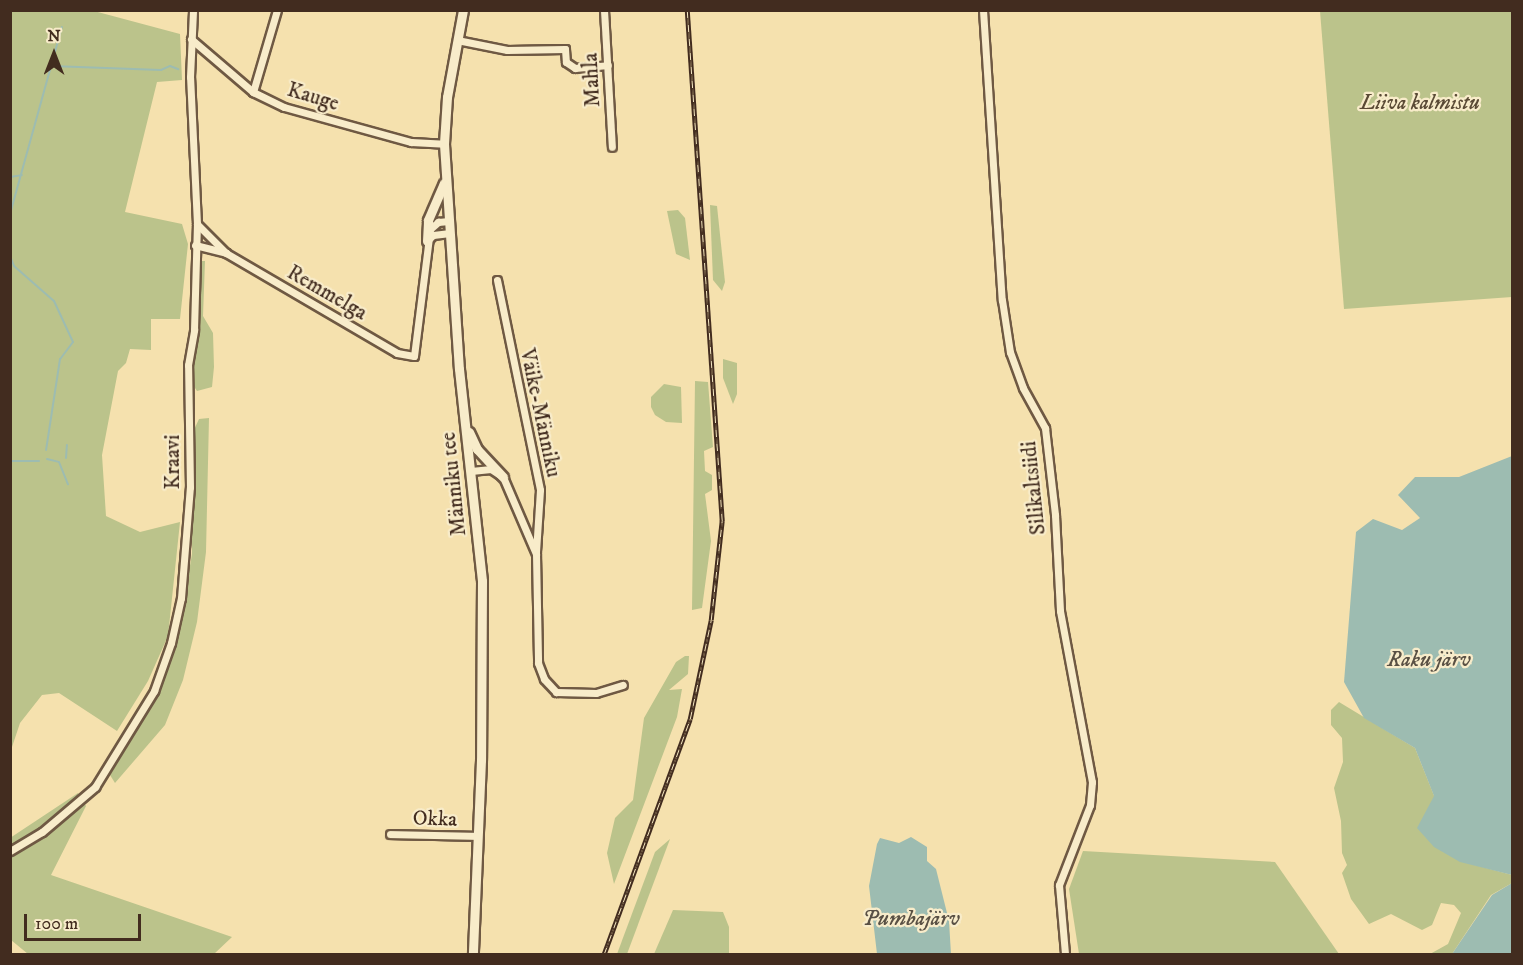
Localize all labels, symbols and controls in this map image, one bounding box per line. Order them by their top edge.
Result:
north arrow [24,24,84,84]
text: N [47,26,61,46]
street label: Mahla [578,52,606,108]
street label: Kauge [284,77,342,117]
park label: Liiva kalmistu [1360,90,1480,116]
street label: Remmelga [283,260,371,326]
street label: Väike-Männiku [514,346,566,480]
street label: Männiku tee [436,431,472,537]
street label: Kraavi [160,434,186,490]
street label: Silikaltsiidi [1017,440,1051,536]
water label: Raku järv [1387,647,1471,673]
street label: Okka [412,806,458,832]
scale bar [27,902,144,940]
water label: Pumbajärv [862,906,960,932]
text: 100 m [35,913,78,935]

